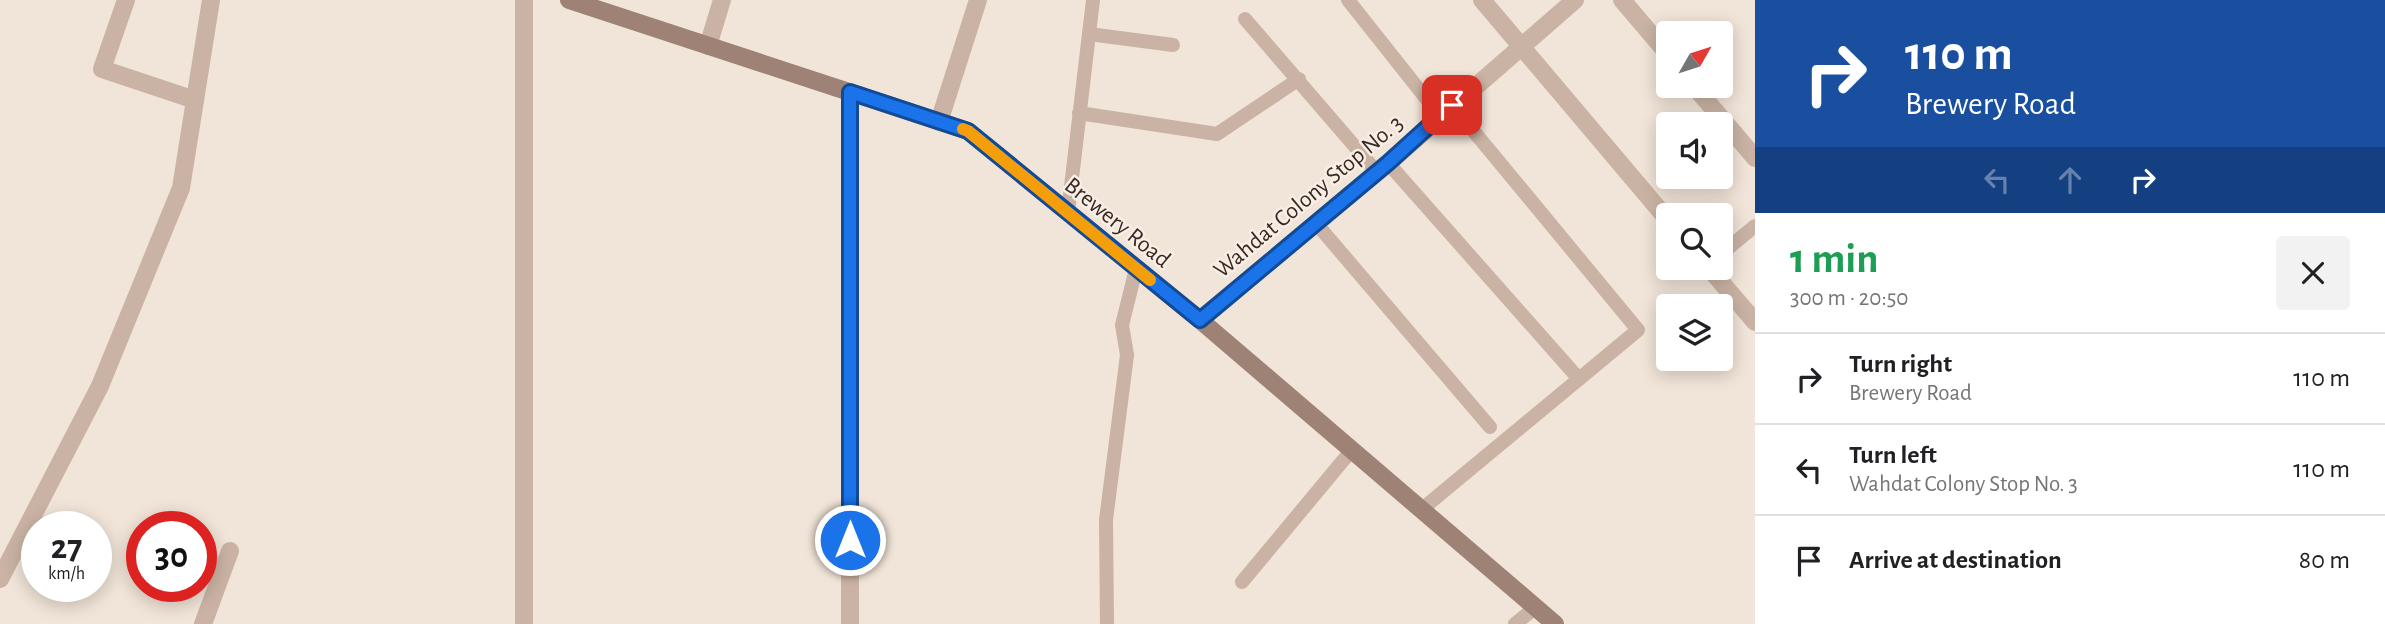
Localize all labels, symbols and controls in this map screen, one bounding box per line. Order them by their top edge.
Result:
north arrow [1656,21,1732,98]
map controls [1656,21,1733,371]
icon: right [1790,28,1881,119]
text: 110 m [1905,30,2013,79]
pin [1422,75,1482,135]
icon: arrive [1433,86,1471,124]
text: Brewery Road [1905,88,2076,120]
street label: Wahdat Colony Stop No. 3 [1209,111,1408,283]
button: sound [1656,112,1733,189]
icon: left [1978,161,2016,199]
icon: ahead [2051,161,2089,199]
icon: right [2124,161,2162,199]
street label: Brewery Road [1060,173,1175,272]
button: search [1656,203,1733,280]
button: close [2276,236,2350,310]
text: 1 min [1790,238,1879,280]
text: 300 m · 20:50 [1790,287,1908,310]
button: layers [1656,294,1733,371]
text: Turn right [1849,351,1952,377]
icon: right [1790,360,1828,398]
text: 110 m [2293,365,2350,391]
text: Brewery Road [1849,382,1972,405]
text: Turn left [1849,442,1937,468]
icon: left [1790,451,1828,489]
text: 110 m [2293,456,2350,482]
text: Wahdat Colony Stop No. 3 [1849,473,2078,496]
position arrow [813,503,887,577]
speed limit sign: 30 [126,511,217,602]
text: 27 [51,530,82,565]
icon: arrive [1790,542,1828,580]
text: Arrive at destination [1849,547,2062,573]
text: 80 m [2299,547,2350,573]
text: km/h [48,565,85,583]

